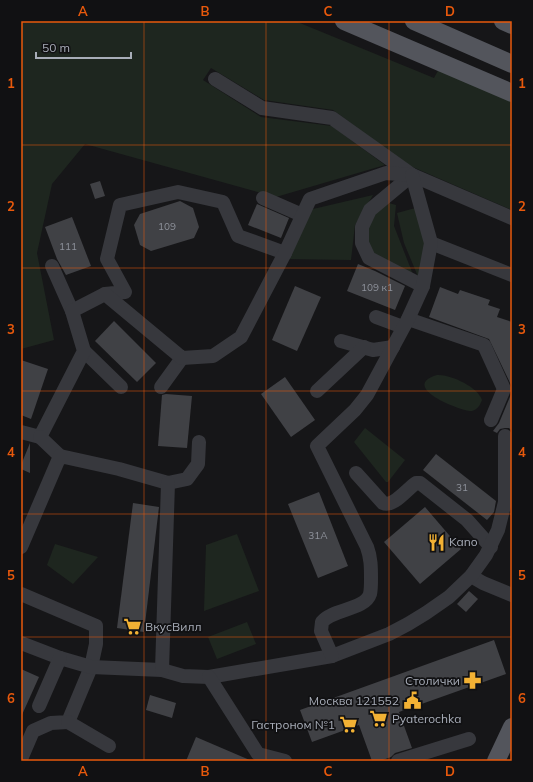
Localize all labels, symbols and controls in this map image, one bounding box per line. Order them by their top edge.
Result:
text: A [78,3,88,19]
text: B [201,3,210,19]
text: C [324,3,333,19]
text: D [445,3,455,19]
scale bar [36,34,131,60]
text: 50 m [42,40,70,55]
text: 1 [7,75,15,91]
text: 1 [518,75,526,91]
text: 2 [7,198,15,214]
text: 2 [518,198,526,214]
house number: 109 [158,220,176,233]
house number: 111 [59,240,77,253]
house number: 109 к1 [361,281,393,294]
text: 3 [7,321,15,337]
text: 3 [518,321,526,337]
text: 4 [7,444,15,460]
text: 4 [518,444,526,460]
house number: 31 [456,481,468,494]
house number: 31А [308,529,328,542]
restaurant icon: Kano [426,532,446,552]
place label: Kano [449,534,478,549]
text: 5 [7,567,15,583]
text: 5 [518,567,526,583]
supermarket icon: ВкусВилл [122,617,142,637]
place label: ВкусВилл [145,619,201,634]
pharmacy icon: Столички [463,671,483,691]
place label: Столички [405,673,460,688]
text: 6 [7,690,15,706]
text: 6 [518,690,526,706]
public building icon: Москва 121552 [402,691,422,711]
place label: Москва 121552 [309,693,399,708]
supermarket icon: Pyaterochka [369,709,389,729]
place label: Pyaterochka [392,711,461,726]
supermarket icon: Гастроном №1 [338,715,358,735]
place label: Гастроном №1 [251,717,335,732]
text: A [78,763,88,779]
text: B [201,763,210,779]
text: C [324,763,333,779]
text: D [445,763,455,779]

